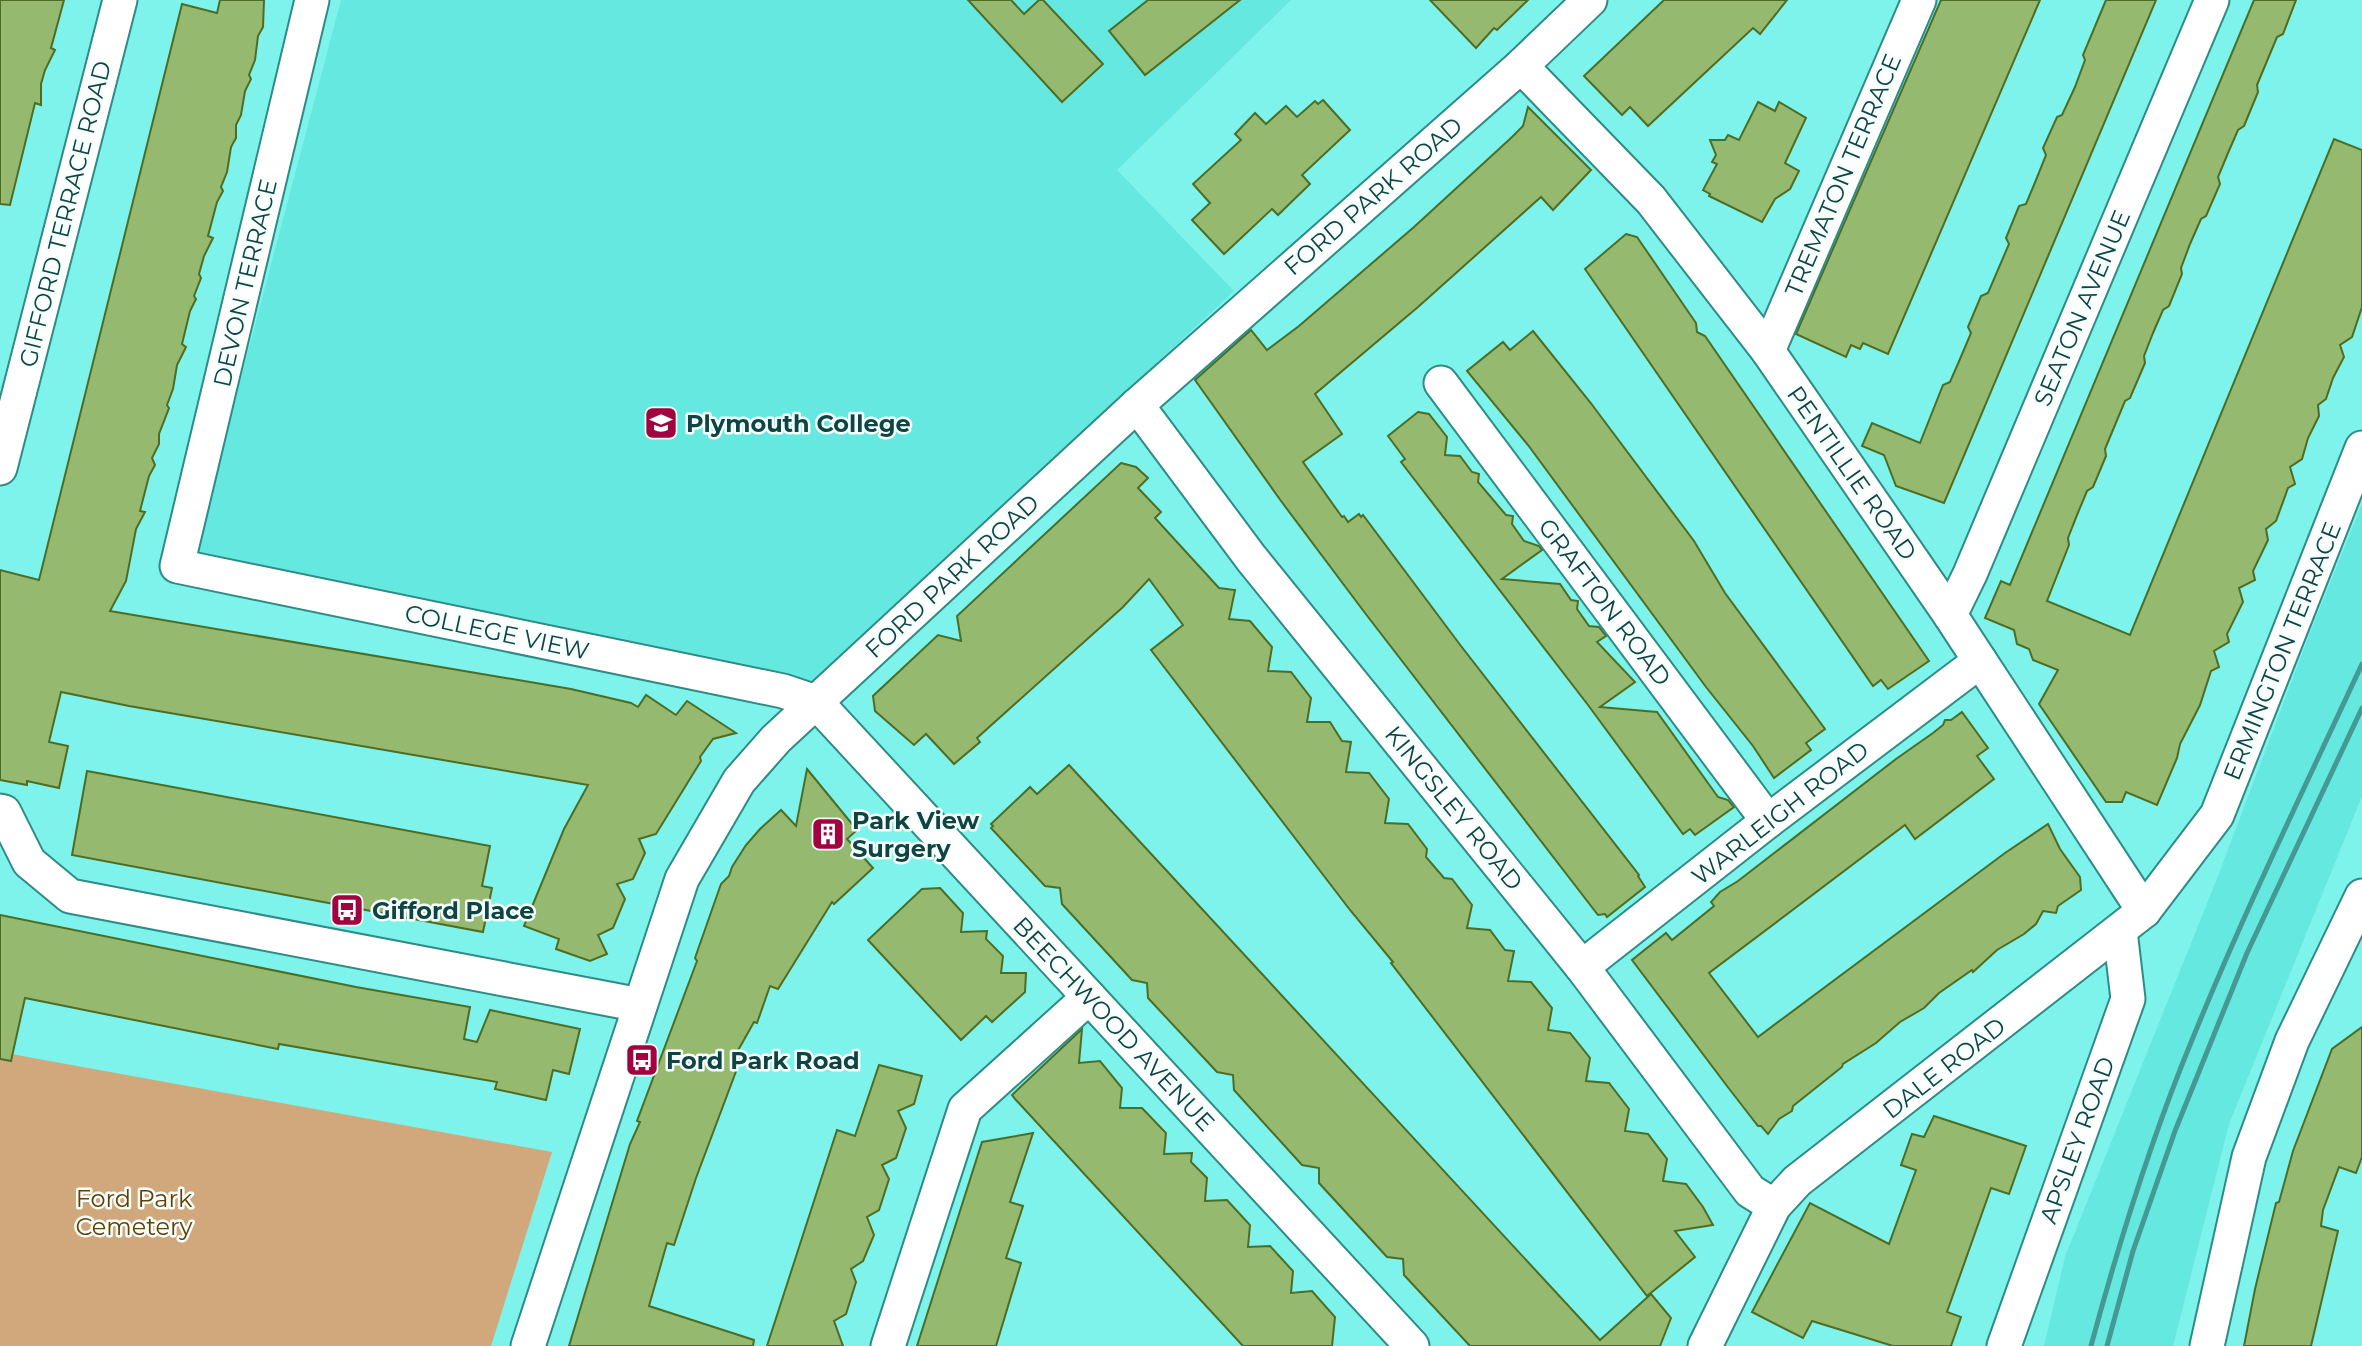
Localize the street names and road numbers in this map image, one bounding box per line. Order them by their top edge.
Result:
street label: TREMATON TERRACE [1779,49,1907,301]
street label: GIFFORD TERRACE ROAD [13,58,117,370]
street label: FORD PARK ROAD [1278,111,1468,281]
street label: DEVON TERRACE [207,176,283,390]
street label: SEATON AVENUE [2028,206,2136,410]
street label: PENTILLIE ROAD [1781,380,1923,566]
street label: FORD PARK ROAD [859,488,1045,664]
street label: GRAFTON ROAD [1533,513,1677,691]
street label: ERMINGTON TERRACE [2217,518,2347,784]
street label: COLLEGE VIEW [402,598,592,666]
street label: KINGSLEY ROAD [1379,720,1529,896]
street label: WARLEIGH ROAD [1686,735,1874,891]
street label: BEECHWOOD AVENUE [1007,911,1221,1137]
street label: DALE ROAD [1877,1011,2011,1125]
street label: APSLEY ROAD [2033,1053,2121,1227]

